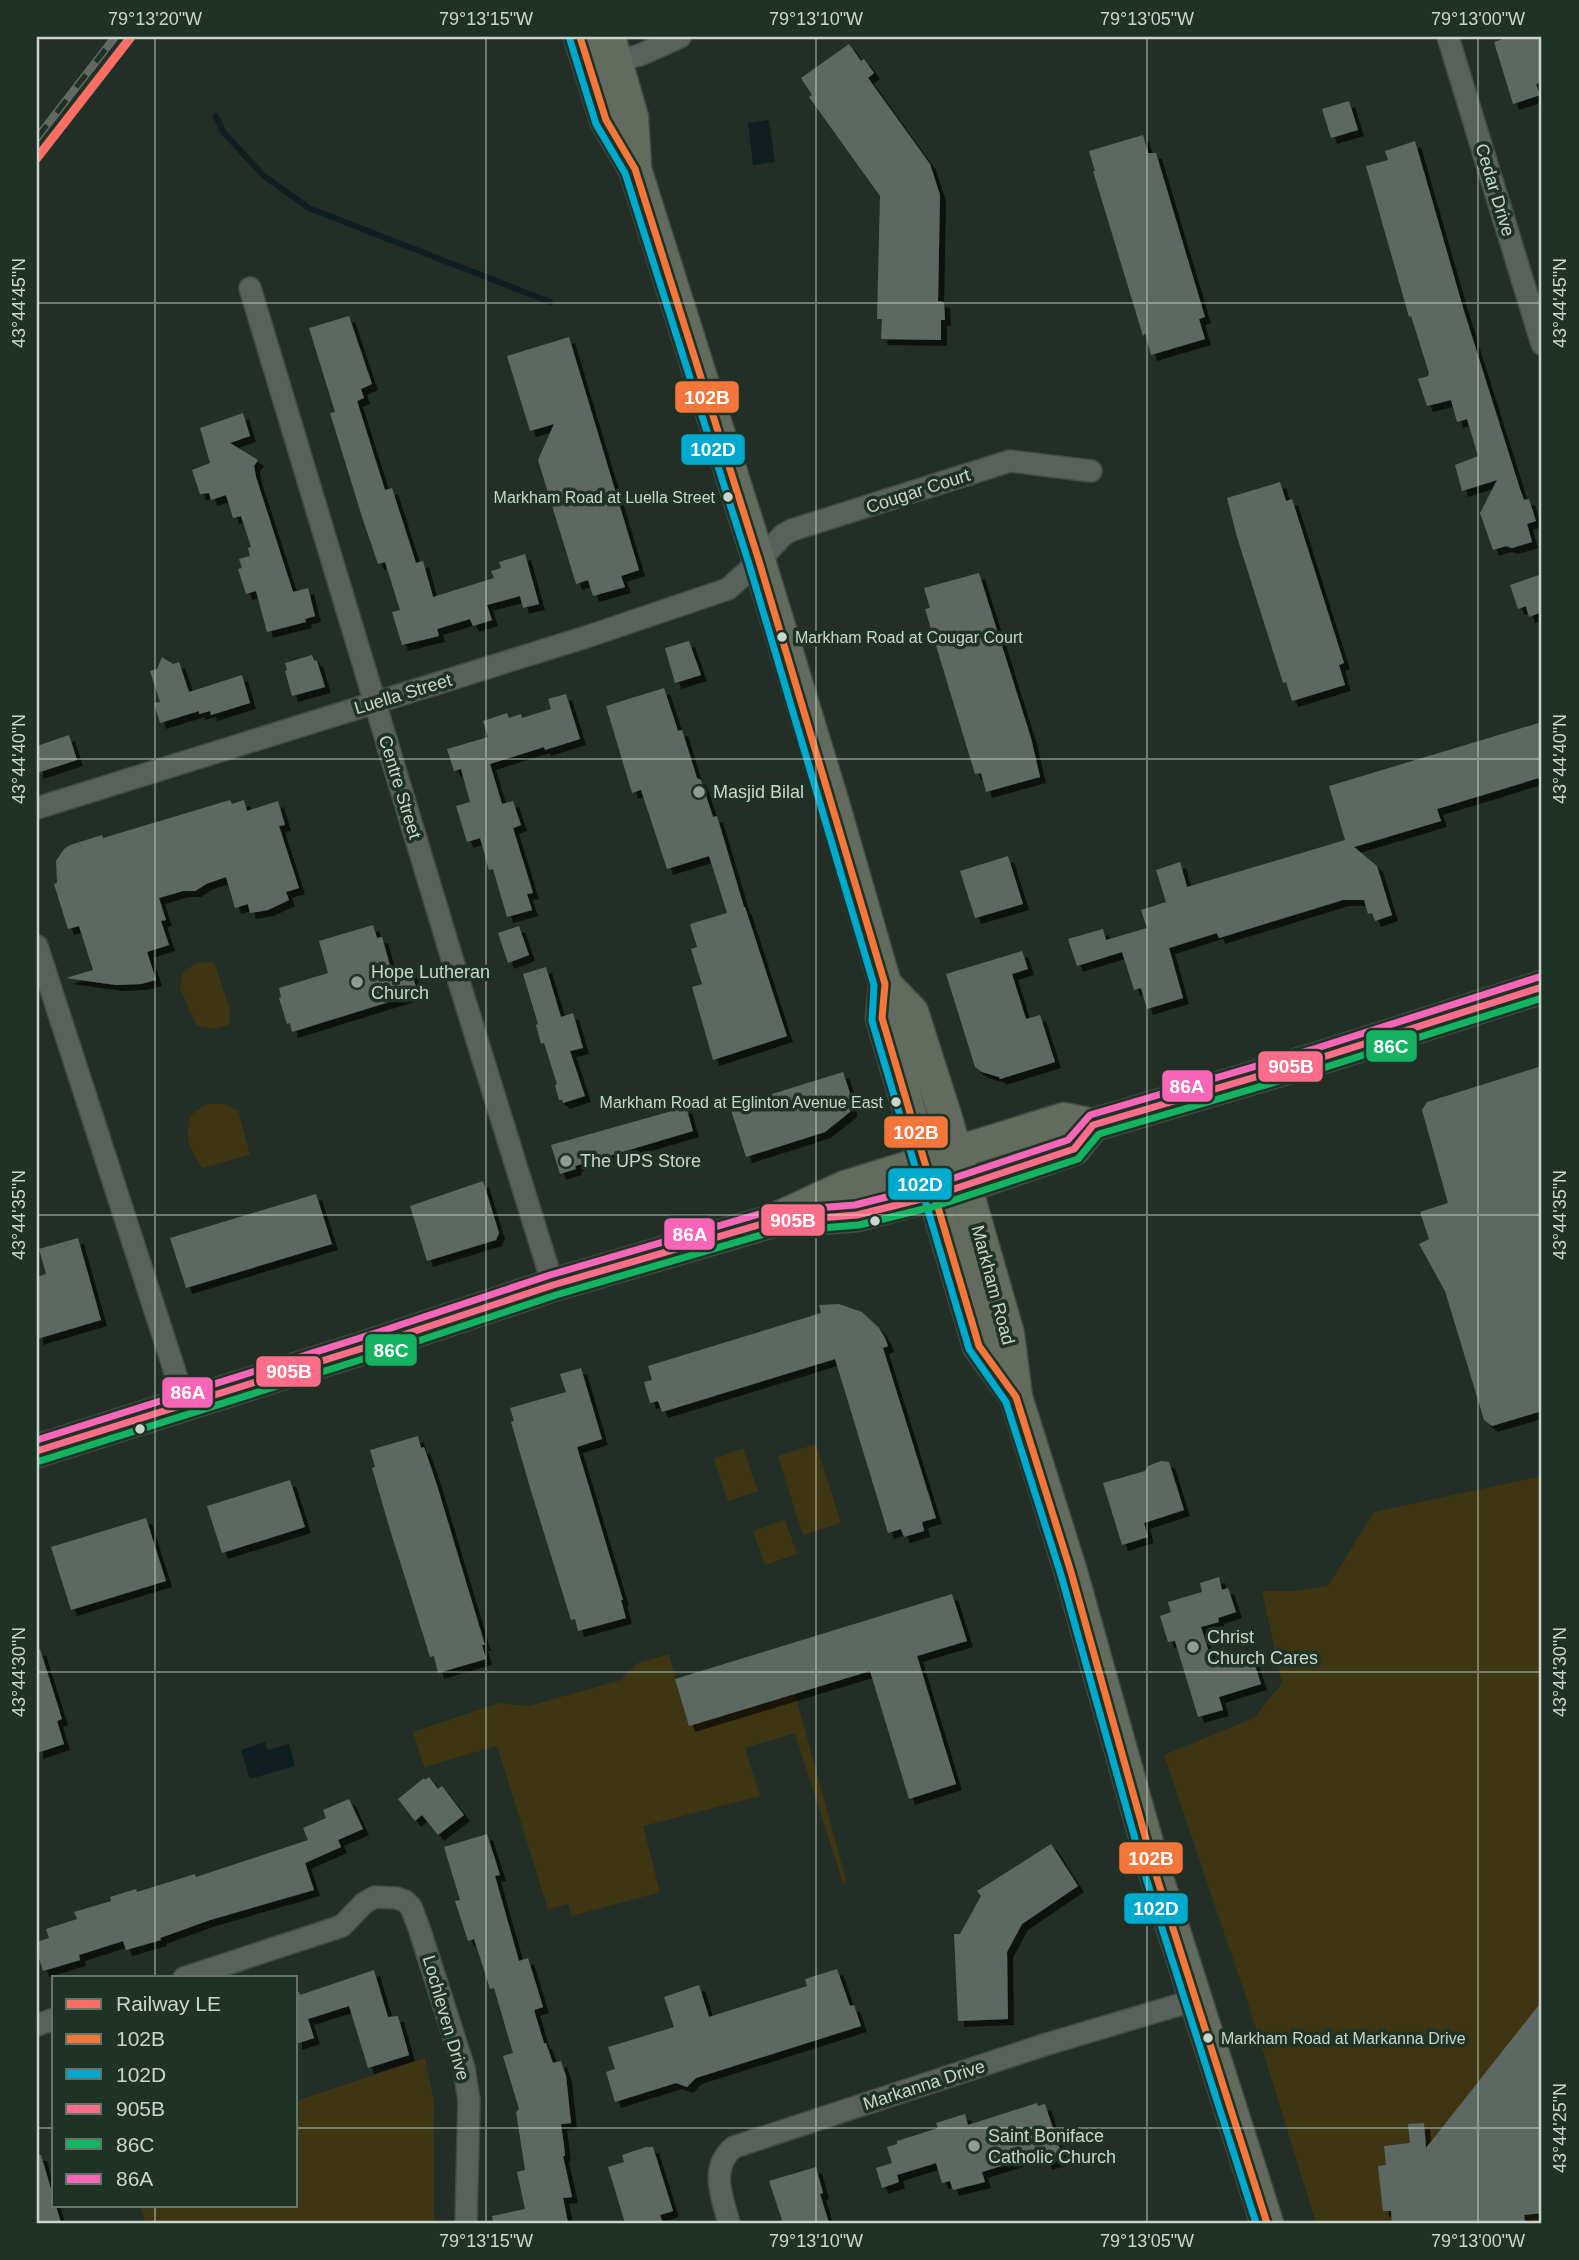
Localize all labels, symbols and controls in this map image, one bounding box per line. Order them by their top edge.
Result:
text: 79°13'20"W [108,9,202,29]
text: 79°13'15"W [439,9,533,29]
text: 79°13'10"W [769,9,863,29]
text: 79°13'05"W [1100,9,1194,29]
text: 79°13'00"W [1431,9,1525,29]
street label: Cedar Drive [1471,141,1519,239]
text: 43°44'45"N [9,258,29,348]
text: 43°44'45"N [1550,258,1570,348]
line badge: 102B [674,380,740,414]
text: 102B [684,387,730,408]
line badge: 102D [680,433,746,466]
text: 102D [690,439,736,460]
street label: Cougar Court [864,465,972,517]
place label: Markham Road at Luella Street [494,489,716,506]
marker: Markham Road at Luella Street [721,490,735,504]
place label: Markham Road at Cougar Court [795,629,1023,646]
marker: Markham Road at Cougar Court [775,630,789,644]
street label: Luella Street [352,670,454,718]
text: 43°44'40"N [9,714,29,804]
text: 43°44'40"N [1550,714,1570,804]
street label: Centre Street [375,733,425,841]
place label: Masjid Bilal [713,782,804,802]
marker: Masjid Bilal [691,784,707,800]
place label: Hope Lutheran Church [371,962,490,1003]
marker: Hope Lutheran Church [349,974,365,990]
line badge: 86C [1365,1029,1418,1063]
text: 86C [1374,1036,1409,1057]
line badge: 905B [1257,1050,1324,1083]
text: 905B [1268,1056,1314,1077]
line badge: 86A [1161,1069,1214,1103]
text: 86A [1170,1076,1205,1097]
place label: Markham Road at Eglinton Avenue East [600,1094,884,1111]
marker: Markham Road at Eglinton Avenue East [889,1095,903,1109]
line badge: 102B [883,1115,949,1149]
text: 102B [893,1122,939,1143]
place label: The UPS Store [580,1151,701,1171]
marker: The UPS Store [558,1153,574,1169]
line badge: 102D [887,1167,953,1201]
text: 43°44'35"N [9,1170,29,1260]
text: 43°44'35"N [1550,1170,1570,1260]
text: 102D [897,1174,943,1195]
line badge: 905B [760,1203,826,1237]
text: 905B [770,1210,816,1231]
unlabelled marker [868,1214,882,1228]
line badge: 86A [663,1217,716,1251]
street label: Markham Road [967,1223,1019,1347]
text: 86A [673,1224,708,1245]
line badge: 86C [364,1333,418,1367]
text: 86C [374,1340,409,1361]
line badge: 905B [255,1355,322,1388]
text: 905B [266,1361,312,1382]
line badge: 86A [161,1376,214,1409]
text: 86A [171,1382,206,1403]
unlabelled marker [133,1422,147,1436]
text: 43°44'30"N [9,1627,29,1717]
place label: Christ Church Cares [1207,1627,1318,1668]
text: 43°44'30"N [1550,1627,1570,1717]
marker: Christ Church Cares [1185,1639,1201,1655]
line badge: 102B [1118,1841,1184,1875]
text: 102B [1128,1848,1174,1869]
line badge: 102D [1123,1892,1189,1925]
text: 102D [1133,1898,1179,1919]
street label: Lochleven Drive [419,1953,473,2083]
legend [52,1976,298,2208]
text: Railway LE [116,1992,221,2015]
text: 102B [116,2027,165,2050]
place label: Markham Road at Markanna Drive [1221,2030,1466,2047]
marker: Markham Road at Markanna Drive [1201,2031,1215,2045]
street label: Markanna Drive [860,2056,988,2114]
text: 102D [116,2063,166,2086]
text: 43°44'25"N [1550,2083,1570,2173]
text: 905B [116,2097,165,2120]
place label: Saint Boniface Catholic Church [988,2126,1116,2167]
text: 86C [116,2133,155,2156]
marker: Saint Boniface Catholic Church [966,2138,982,2154]
text: 86A [116,2167,153,2190]
text: 79°13'15"W [439,2231,533,2251]
text: 79°13'10"W [769,2231,863,2251]
text: 79°13'05"W [1100,2231,1194,2251]
text: 79°13'00"W [1431,2231,1525,2251]

